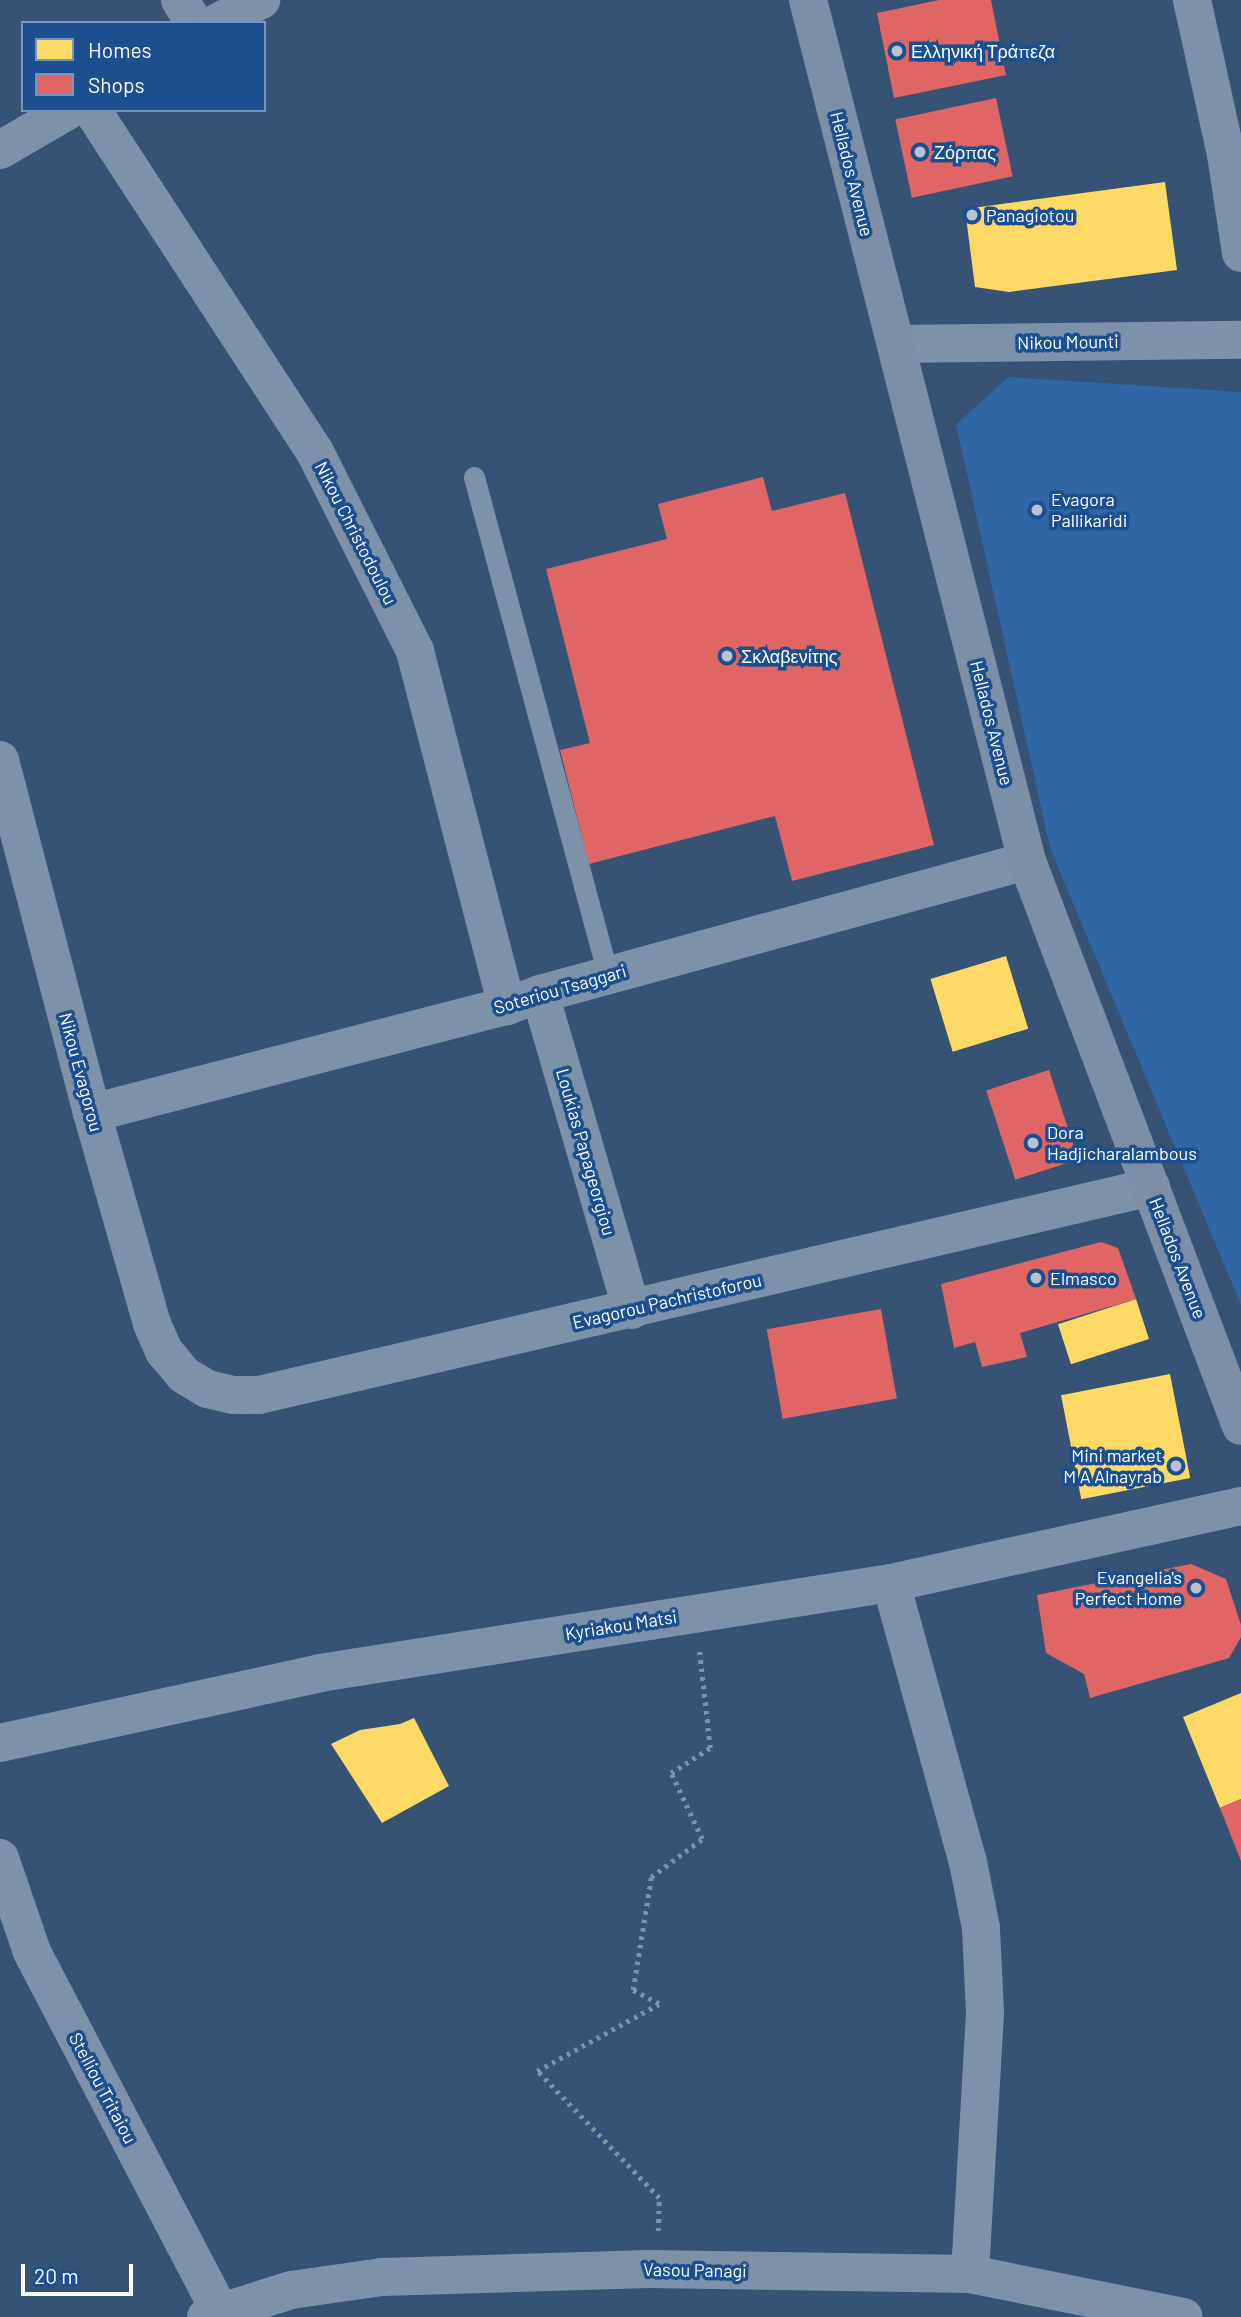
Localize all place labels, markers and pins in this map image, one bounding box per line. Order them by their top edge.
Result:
place label: Ελληνική Τράπεζα [911,40,1055,62]
marker: Ελληνική Τράπεζα [889,43,905,59]
place label: Ζόρπας [934,141,996,163]
marker: Ζόρπας [912,144,928,160]
place label: Panagiotou [986,204,1074,226]
marker: Panagiotou [964,207,980,223]
place label: Evagora Pallikaridi [1051,489,1127,532]
marker: Evagora Pallikaridi [1029,502,1045,518]
place label: Σκλαβενίτης [741,645,837,667]
marker: Σκλαβενίτης [719,648,735,664]
place label: Dora Hadjicharalambous [1047,1122,1197,1164]
marker: Dora Hadjicharalambous [1025,1135,1041,1151]
place label: Elmasco [1050,1267,1117,1289]
marker: Elmasco [1028,1270,1044,1286]
place label: Mini market M A Alnayrab [1063,1445,1162,1488]
marker: Mini market M A Alnayrab [1168,1458,1184,1474]
place label: Evangelia's Perfect Home [1075,1567,1182,1610]
marker: Evangelia's Perfect Home [1188,1580,1204,1596]

